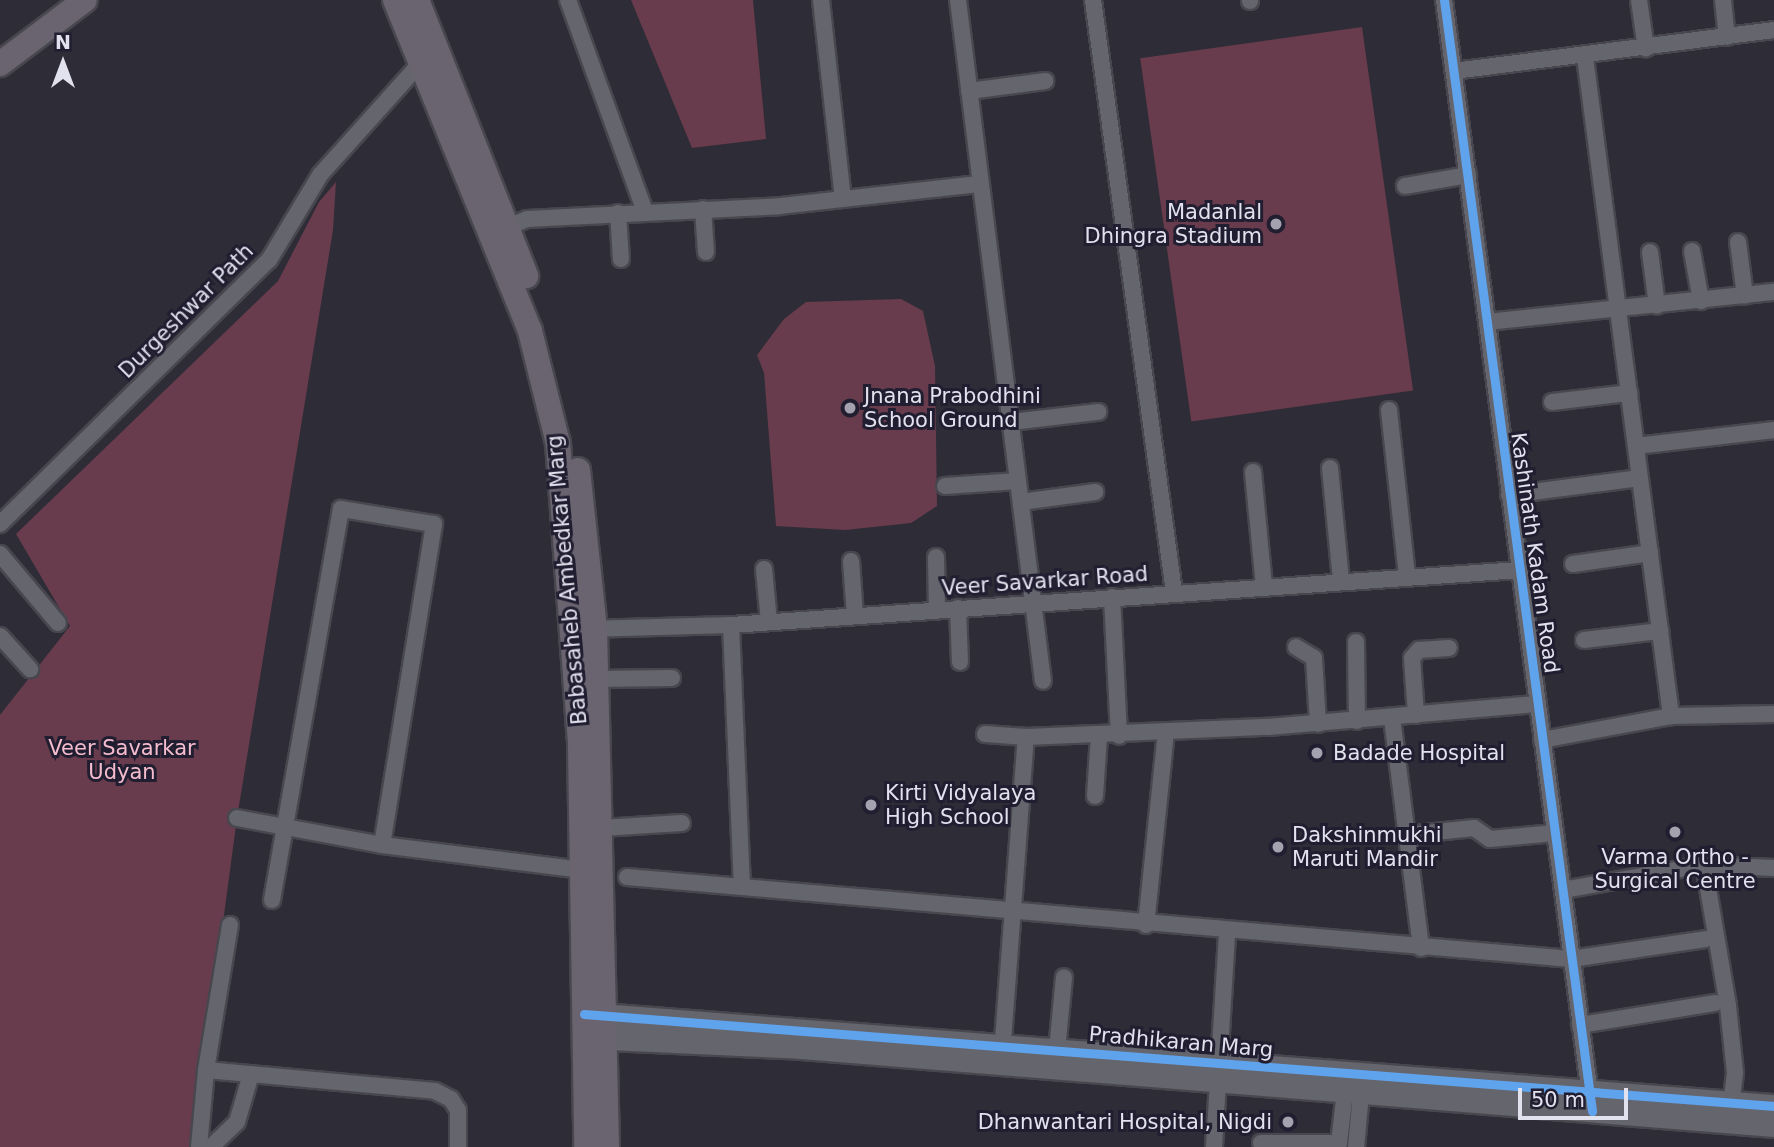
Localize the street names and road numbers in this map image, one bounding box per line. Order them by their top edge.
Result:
street label: Durgeshwar Path [114,239,258,383]
street label: Kashinath Kadam Road [1506,431,1564,675]
street label: Babasaheb Ambedkar Marg [542,434,592,726]
street label: Veer Savarkar Road [941,561,1149,601]
street label: Pradhikaran Marg [1088,1021,1274,1063]

